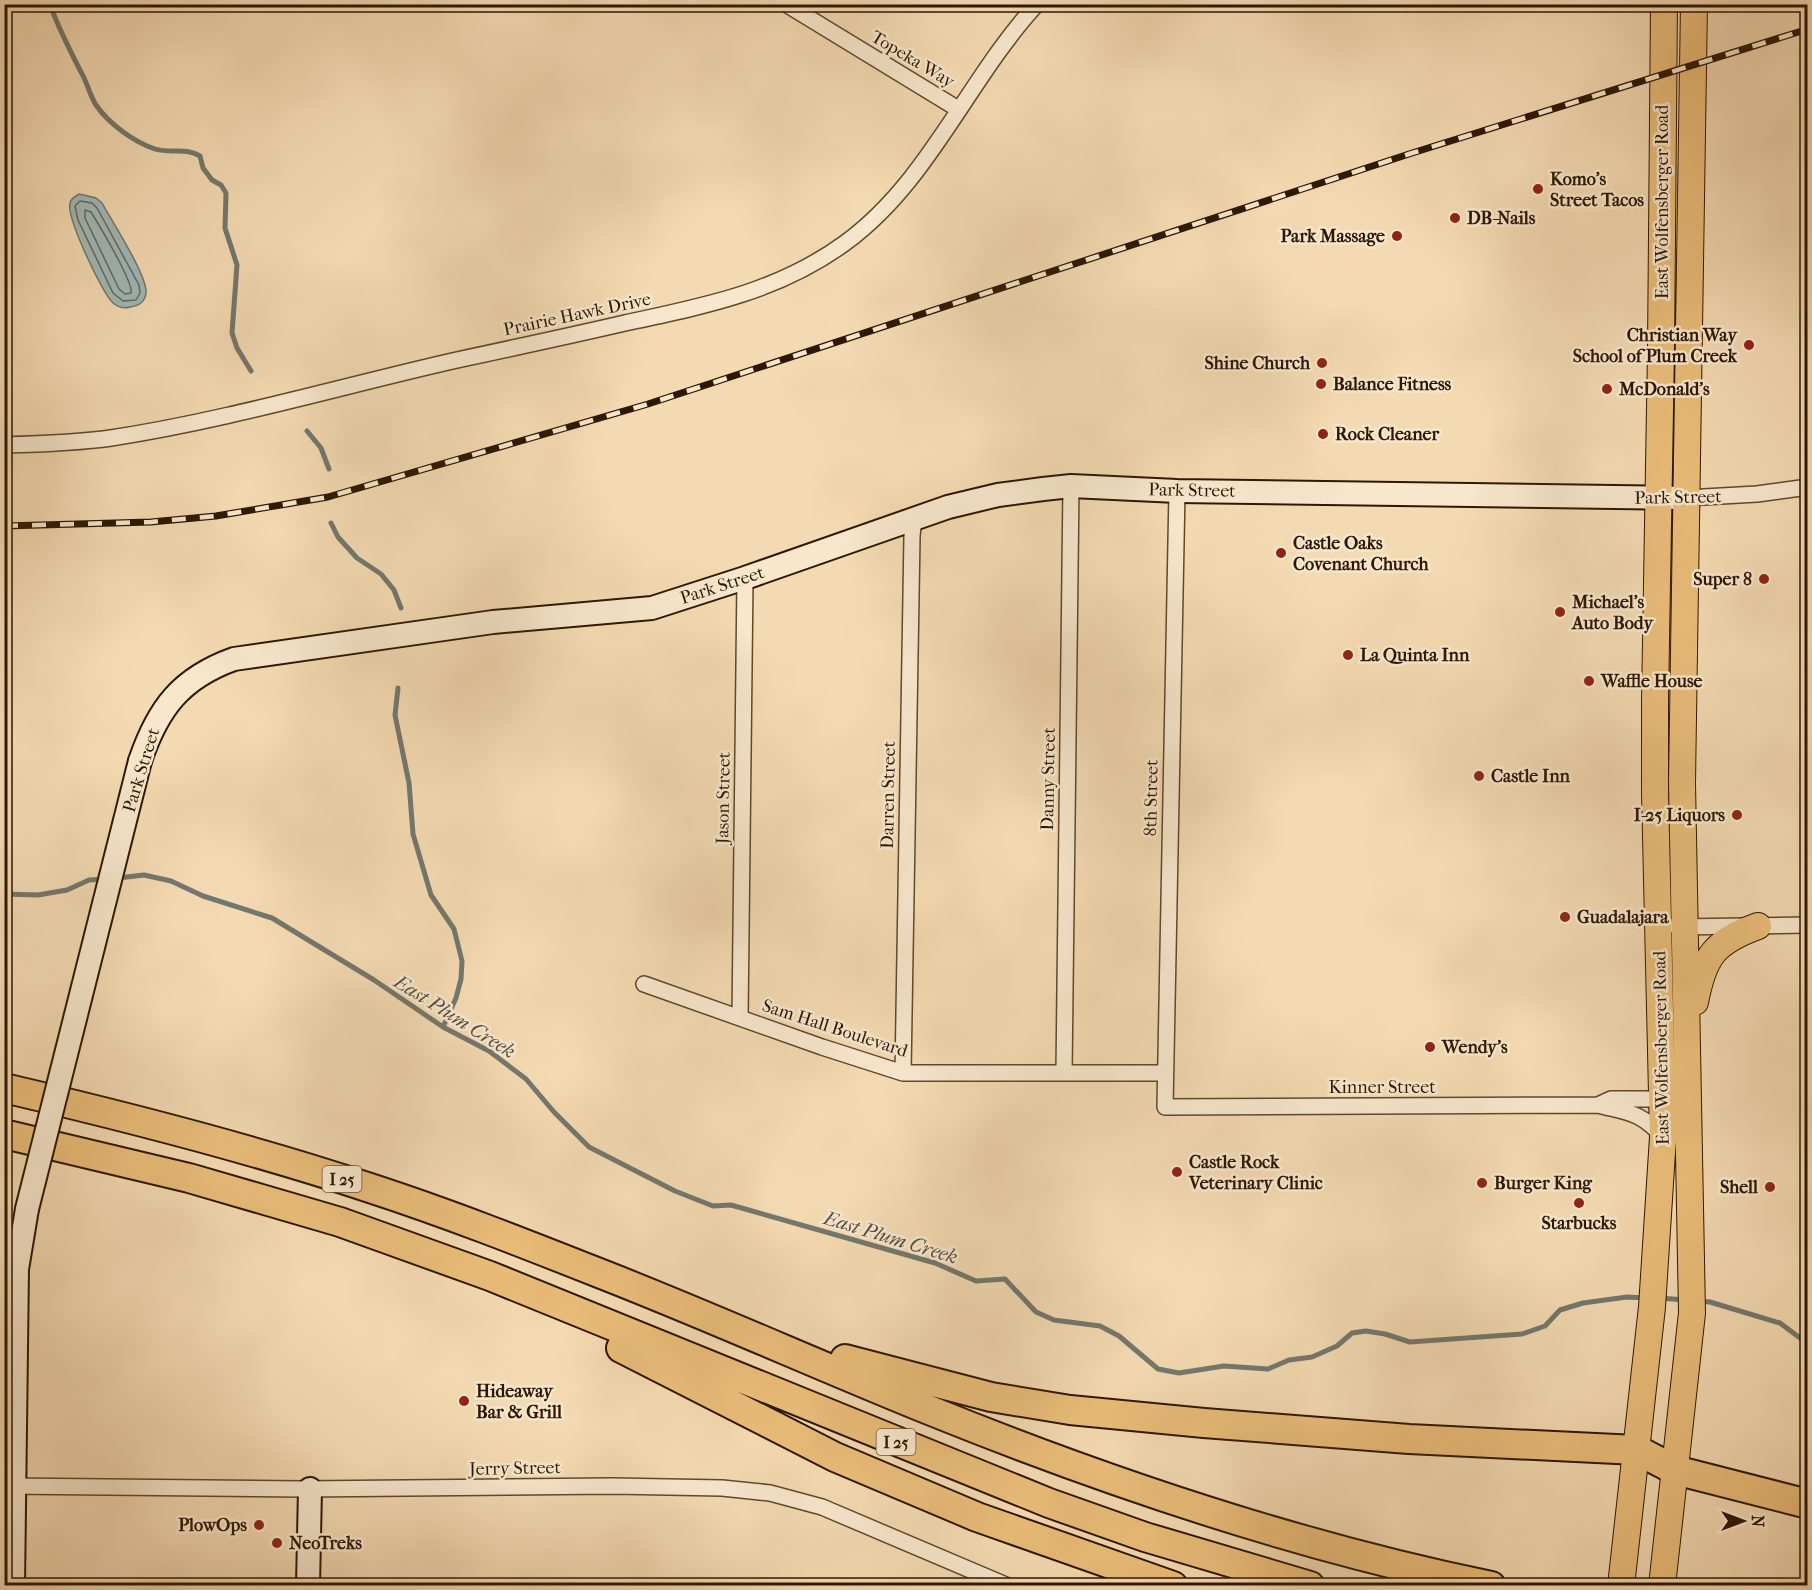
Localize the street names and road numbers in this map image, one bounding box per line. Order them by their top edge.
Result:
street label: Topeka Way [867,26,960,93]
street label: East Wolfensberger Road [1652,105,1673,299]
street label: Prairie Hawk Drive [501,289,653,340]
street label: Park Street [1148,479,1236,502]
street label: Park Street [1634,486,1722,509]
street label: Park Street [677,562,767,609]
street label: Park Street [119,725,164,815]
street label: Danny Street [1037,727,1060,831]
street label: Darren Street [877,740,900,849]
street label: Jason Street [712,751,735,846]
street label: 8th Street [1140,759,1163,837]
street label: East Wolfensberger Road [1649,950,1674,1145]
street label: Sam Hall Boulevard [759,995,910,1062]
street label: Kinner Street [1328,1077,1436,1098]
road number: I 25 [322,1166,362,1192]
road number: I 25 [876,1429,916,1455]
street label: Jerry Street [467,1457,562,1480]

